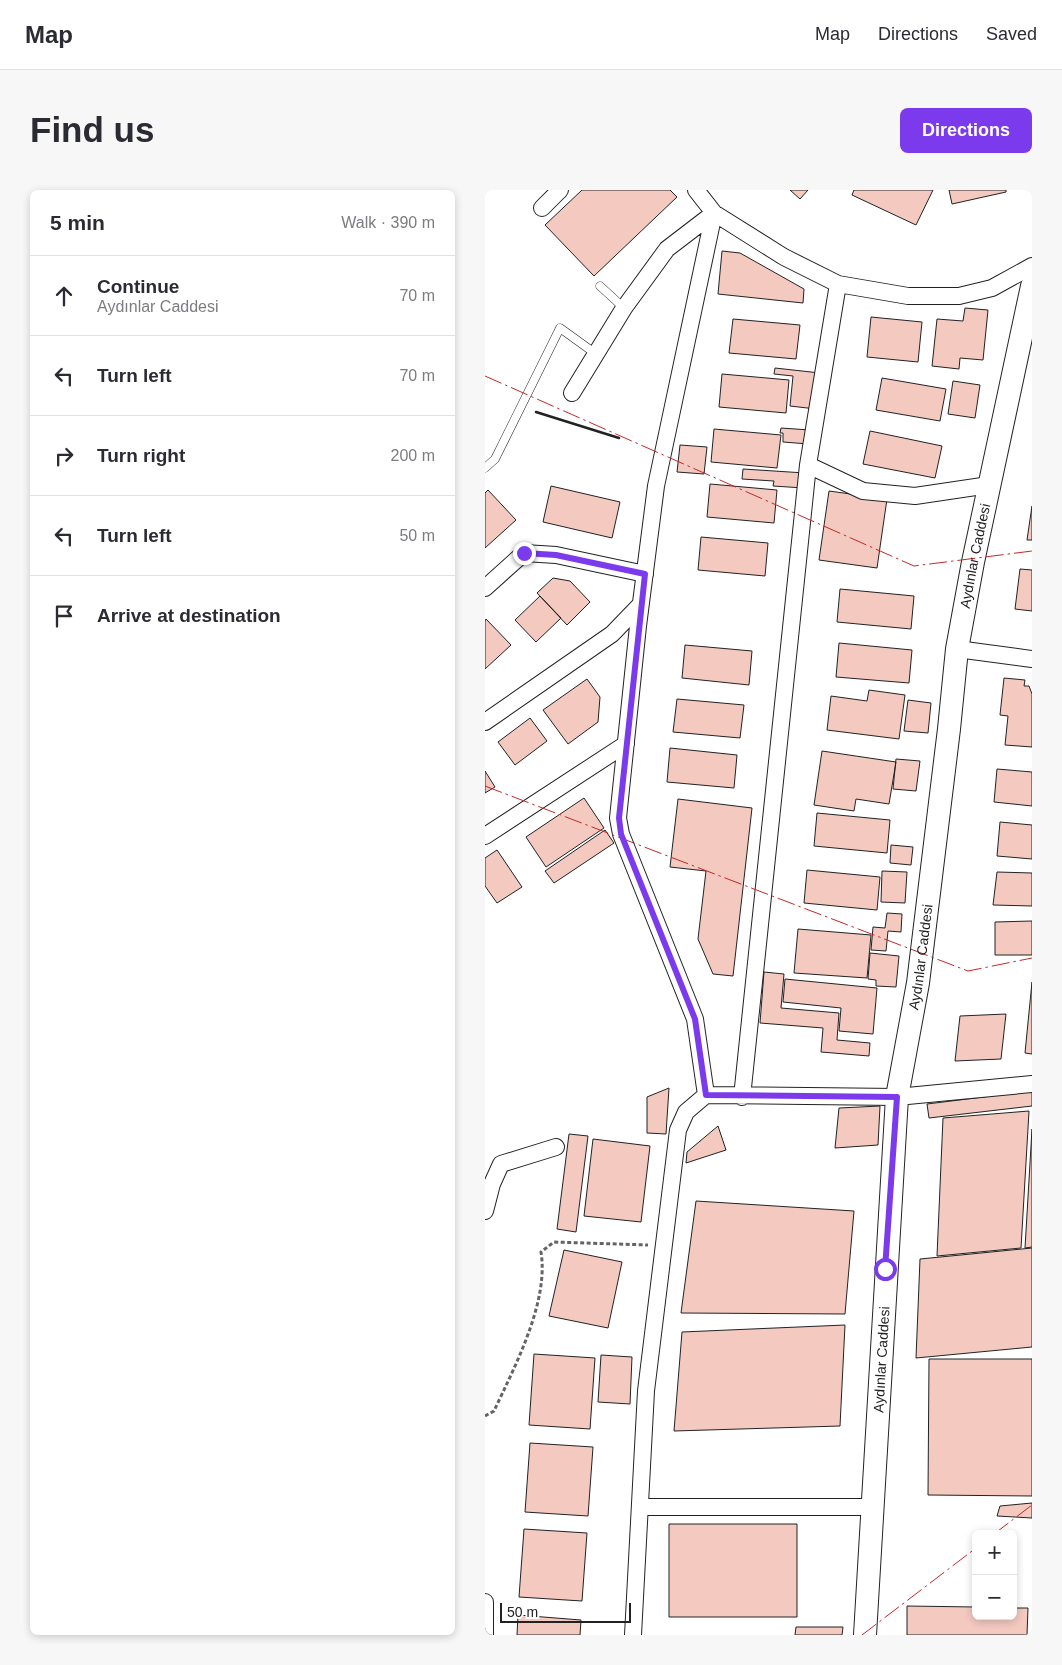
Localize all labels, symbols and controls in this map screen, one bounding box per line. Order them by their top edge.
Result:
text: Map [25,21,73,48]
text: Map [815,24,850,44]
text: Directions [878,24,958,44]
text: Saved [986,24,1037,44]
button: Directions [900,108,1032,153]
text: Find us [30,110,154,149]
text: 5 min [50,211,105,234]
text: Walk · 390 m [341,214,435,231]
text: Continue [97,276,179,297]
icon: ahead [50,282,78,310]
text: 70 m [399,287,435,304]
text: Aydınlar Caddesi [97,298,219,315]
icon: left [50,362,78,390]
text: Turn left [97,365,172,386]
text: 70 m [399,367,435,384]
icon: right [50,442,78,470]
text: Turn right [97,445,185,466]
text: 200 m [391,447,435,464]
street label: Aydınlar Caddesi [957,502,993,610]
icon: left [50,522,78,550]
text: Turn left [97,525,172,546]
text: 50 m [399,527,435,544]
route end [513,542,536,565]
icon: arrive [50,602,78,630]
text: Arrive at destination [97,605,281,626]
street label: Aydınlar Caddesi [905,903,936,1011]
route start [874,1258,897,1281]
street label: Aydınlar Caddesi [870,1306,893,1413]
map controls [972,1530,1017,1620]
button: + [972,1530,1017,1575]
button: − [972,1575,1017,1620]
scale bar [500,1600,631,1623]
text: 50 m [507,1604,538,1620]

